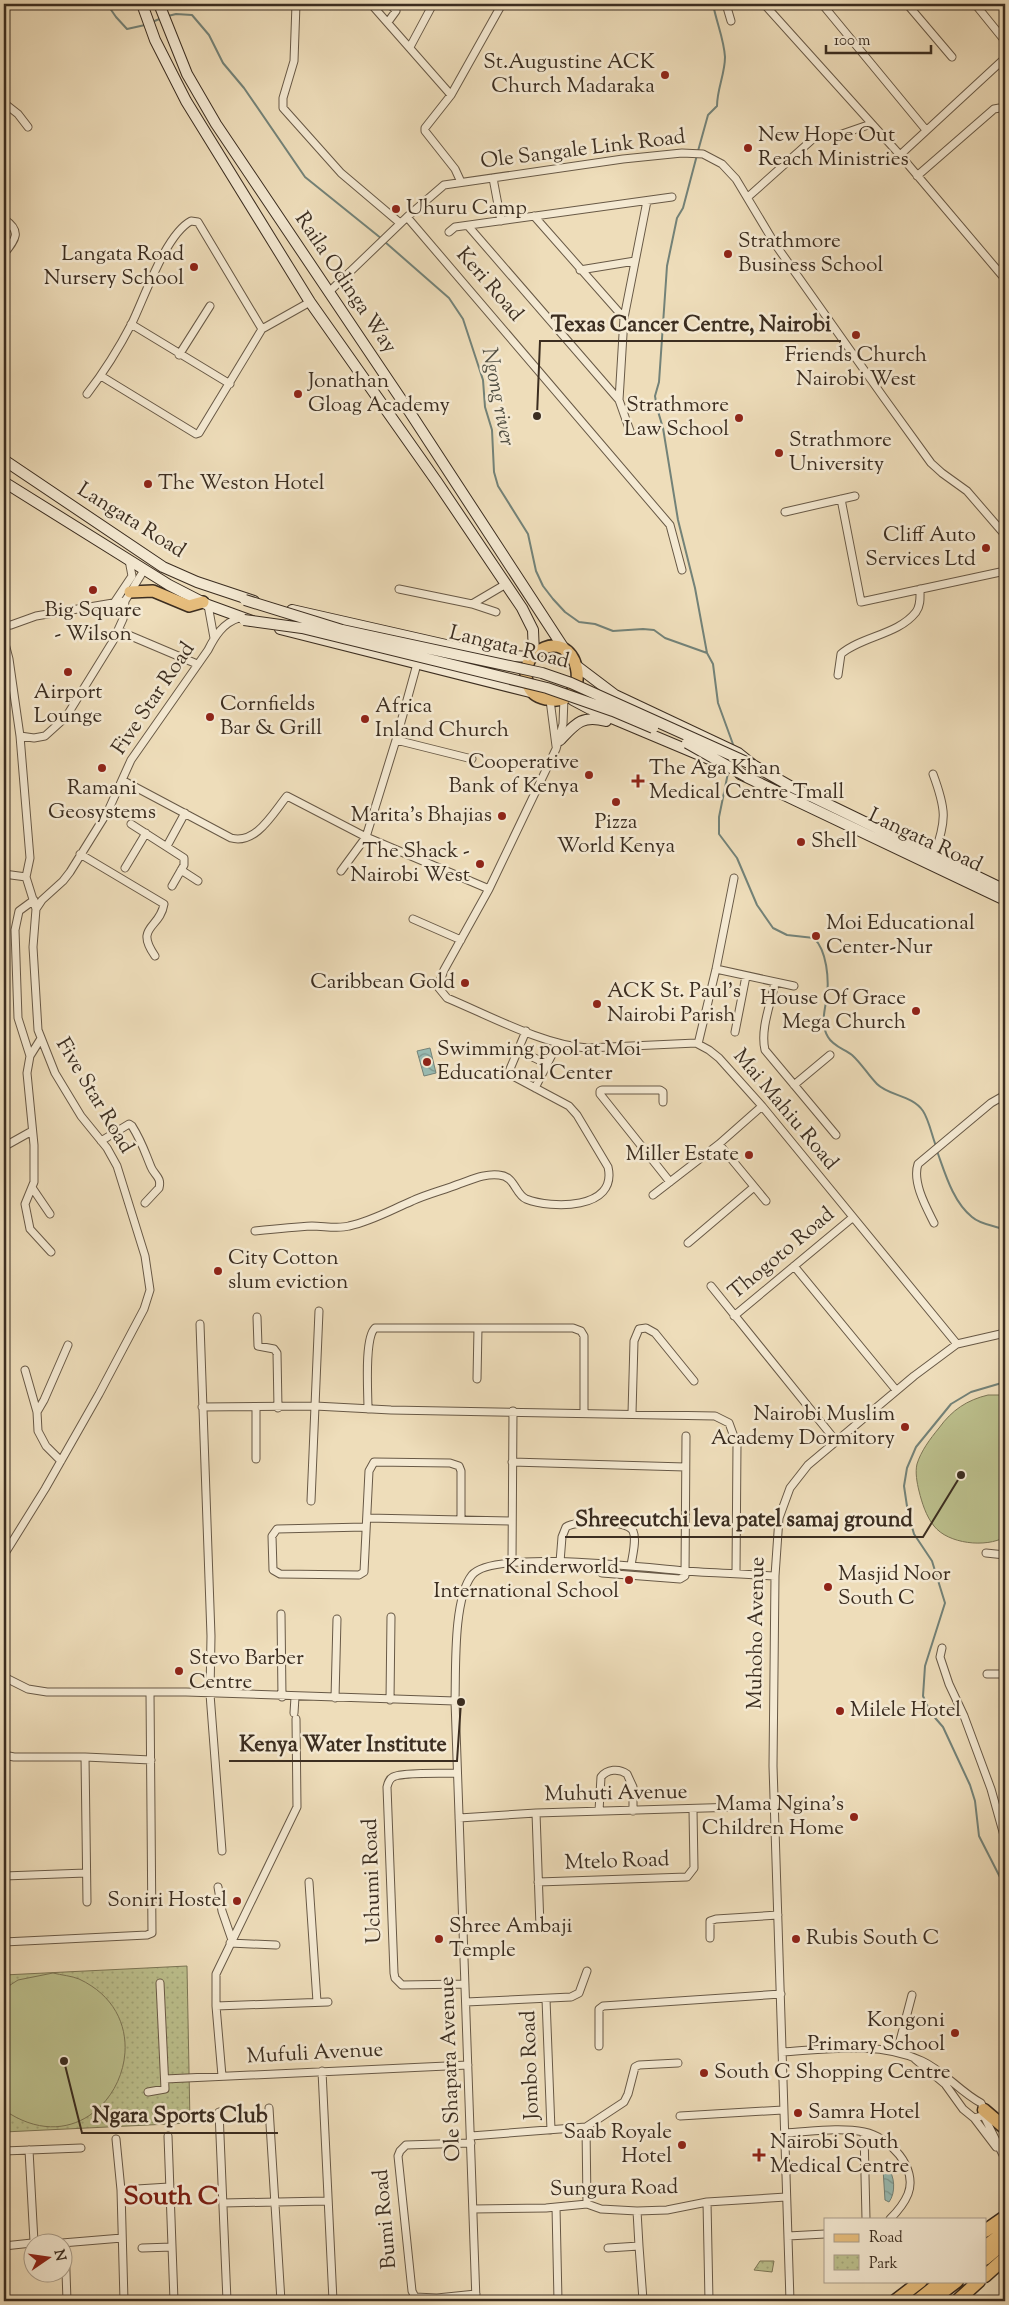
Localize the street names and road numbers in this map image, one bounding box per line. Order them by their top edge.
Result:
street label: Ole Sangale Link Road [479,123,687,177]
street label: Raila Odinga Way [286,206,404,360]
street label: Keri Road [448,241,530,329]
street label: Langata Road [71,476,191,566]
street label: Langata Road [446,619,572,677]
street label: Five Star Road [105,636,203,761]
street label: Langata Road [863,801,987,881]
street label: Five Star Road [48,1032,141,1160]
street label: Mai Mahiu Road [725,1043,845,1177]
street label: Thogoto Road [722,1201,842,1307]
street label: Muhoho Avenue [741,1556,773,1710]
street label: Muhuti Avenue [544,1778,688,1810]
street label: Uchumi Road [356,1818,390,1944]
street label: Mtelo Road [564,1845,670,1879]
street label: Ole Shapara Avenue [433,1976,469,2162]
street label: Jombo Road [514,2010,548,2121]
street label: Mufuli Avenue [246,2035,384,2073]
street label: Bumi Road [367,2168,405,2270]
street label: Sungura Road [550,2173,679,2205]

